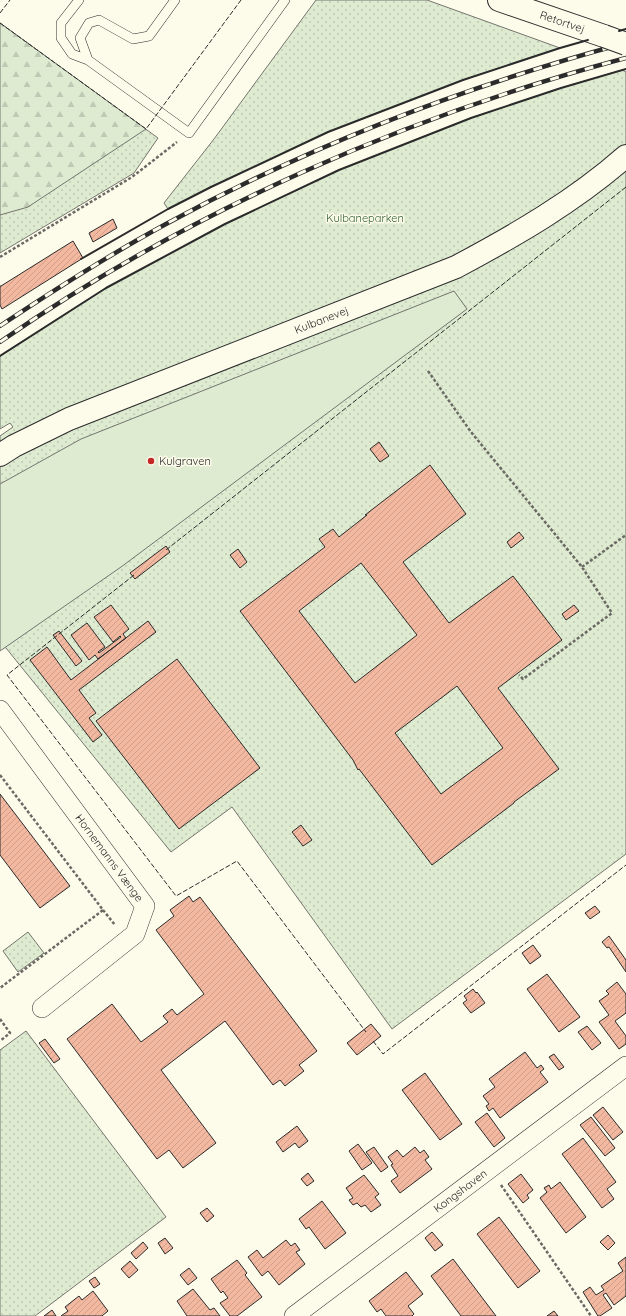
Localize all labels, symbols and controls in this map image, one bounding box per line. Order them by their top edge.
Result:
street label: Retortvej [538,8,587,36]
park label: Kulbaneparken [326,211,404,225]
street label: Kulbanevej [292,303,350,337]
place label: Kulgraven [159,454,211,468]
marker: Kulgraven [146,456,156,466]
street label: Hornemanns Vænge [72,811,146,905]
street label: Kongshaven [431,1166,490,1216]

